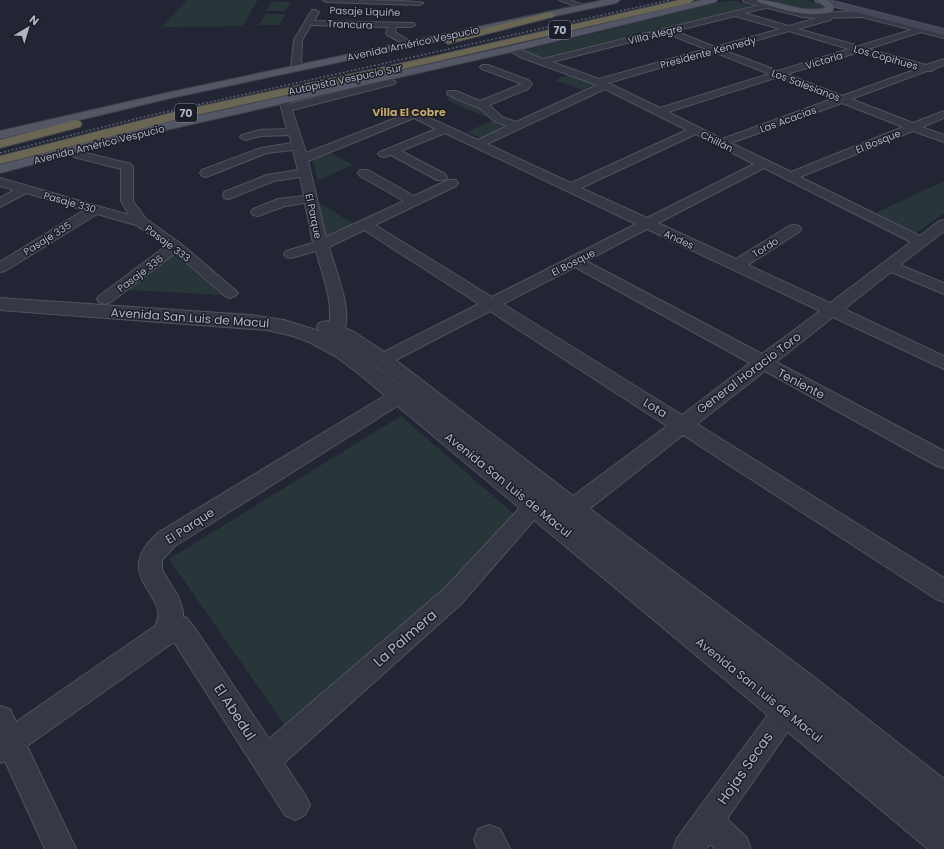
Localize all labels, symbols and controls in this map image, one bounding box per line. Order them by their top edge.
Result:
street label: Pasaje Liquiñe [329,3,401,20]
north arrow [8,8,48,48]
text: N [26,11,42,29]
street label: Trancura [327,16,373,33]
street label: Villa Alegre [626,20,684,48]
road number: 70 [549,21,571,39]
street label: Avenida Américo Vespucio [346,22,480,65]
street label: Presidente Kennedy [658,32,758,73]
street label: Los Copihues [852,41,920,74]
street label: Victoria [804,48,845,73]
street label: Autopista Vespucio Sur [287,60,403,99]
street label: Los Salesianos [769,65,842,105]
street label: Las Acacias [758,102,818,137]
road number: 70 [175,104,197,122]
district label: Villa El Cobre [372,104,446,120]
street label: Avenida Américo Vespucio [32,121,166,168]
street label: El Bosque [853,126,903,157]
street label: Chillán [698,127,736,156]
street label: Pasaje 330 [42,188,98,217]
street label: El Parque [301,192,326,240]
street label: Pasaje 335 [20,218,74,259]
street label: Pasaje 333 [142,221,194,266]
street label: Andes [661,226,696,253]
street label: Tordo [749,233,781,261]
street label: El Bosque [549,245,598,280]
street label: Pasaje 336 [114,251,166,296]
street label: Avenida San Luis de Macul [110,303,270,332]
street label: General Horacio Toro [693,328,805,418]
street label: Teniente [775,364,828,403]
street label: Lota [640,394,671,422]
street label: Avenida San Luis de Macul [441,428,575,541]
street label: El Parque [162,503,217,548]
street label: La Palmera [369,605,441,671]
street label: Avenida San Luis de Macul [692,633,826,746]
street label: El Abedul [209,680,261,744]
street label: Hojas Secas [712,728,778,808]

